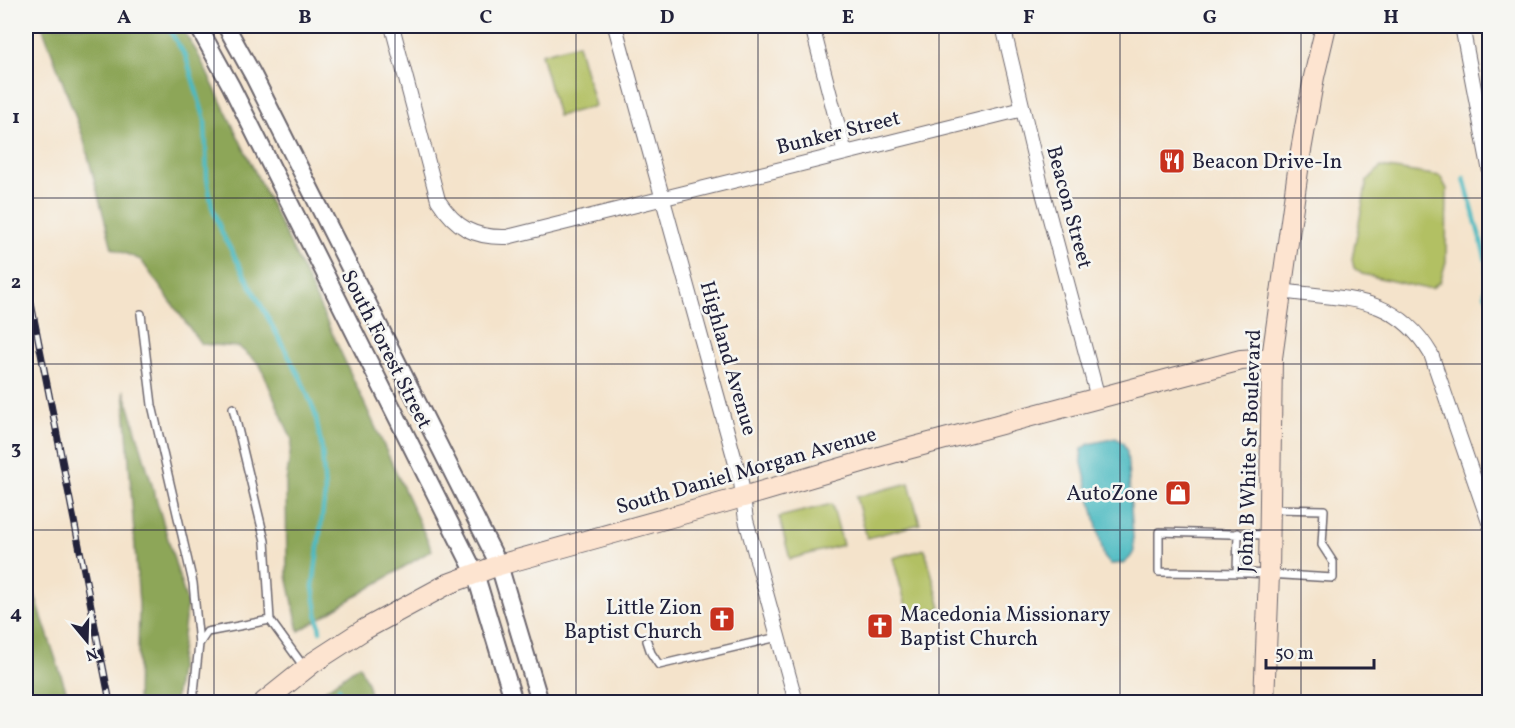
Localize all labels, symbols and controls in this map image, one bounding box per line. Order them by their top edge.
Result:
text: A [117,4,131,32]
text: B [298,4,312,32]
text: C [480,4,493,32]
text: D [660,4,674,32]
text: E [842,4,854,32]
text: F [1023,4,1035,32]
text: G [1203,4,1217,32]
text: H [1383,4,1399,32]
text: 1 [12,104,20,132]
street label: Bunker Street [773,104,903,163]
street label: Beacon Street [1038,143,1099,272]
restaurant icon: Beacon Drive-In [1157,146,1187,176]
place label: Beacon Drive-In [1192,148,1342,177]
street label: South Forest Street [333,265,438,434]
text: 2 [11,269,21,297]
street label: Highland Avenue [692,278,763,439]
street label: John B White Sr Boulevard [1232,329,1269,573]
street label: South Daniel Morgan Avenue [613,420,880,523]
text: 3 [11,435,21,463]
shop icon: AutoZone [1163,478,1193,508]
place label: AutoZone [1067,480,1158,509]
place label: Little Zion Baptist Church [564,594,702,647]
text: 4 [10,600,22,628]
place label: Macedonia Missionary Baptist Church [900,601,1111,654]
church icon: Little Zion Baptist Church [707,604,737,634]
north arrow [57,611,117,671]
church icon: Macedonia Missionary Baptist Church [865,611,895,641]
scale bar [1266,632,1374,670]
text: N [82,641,100,666]
text: 50 m [1275,642,1314,667]

